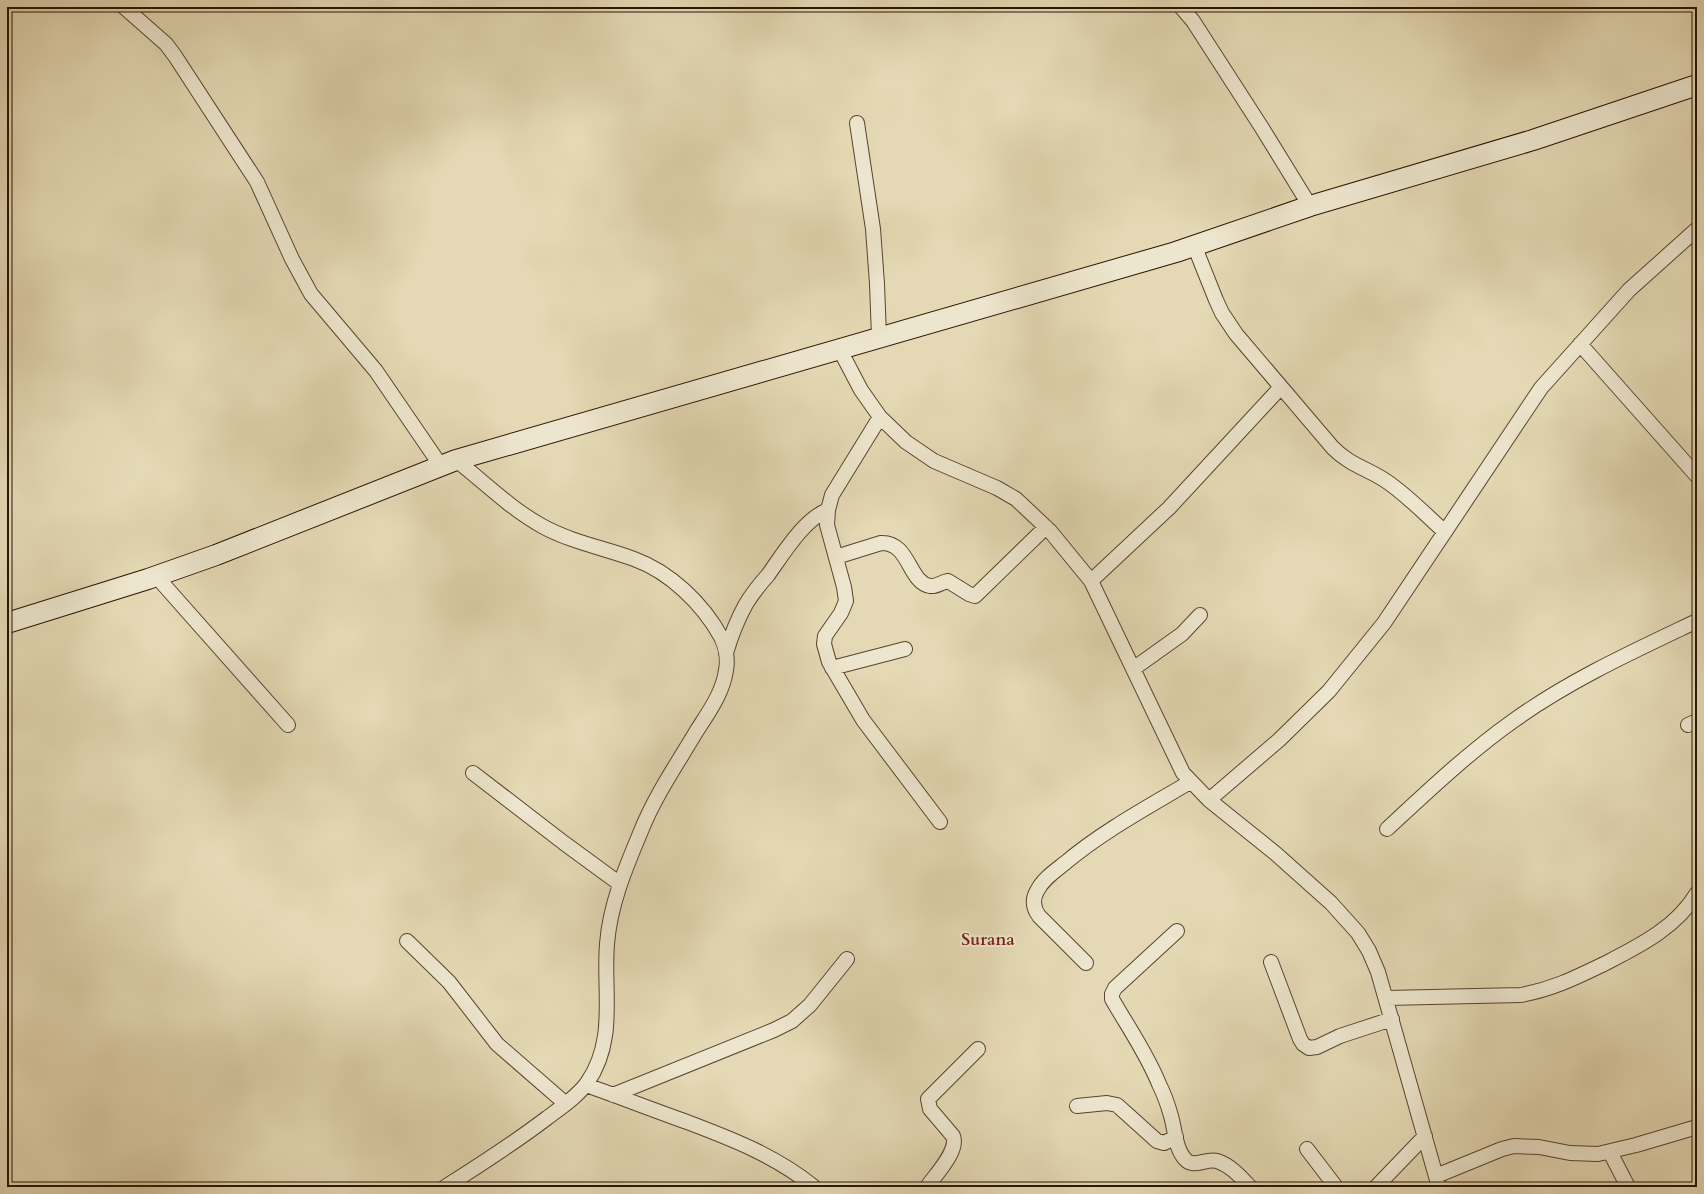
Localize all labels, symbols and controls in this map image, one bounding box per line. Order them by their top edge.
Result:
district label: Surana [961,928,1015,951]

